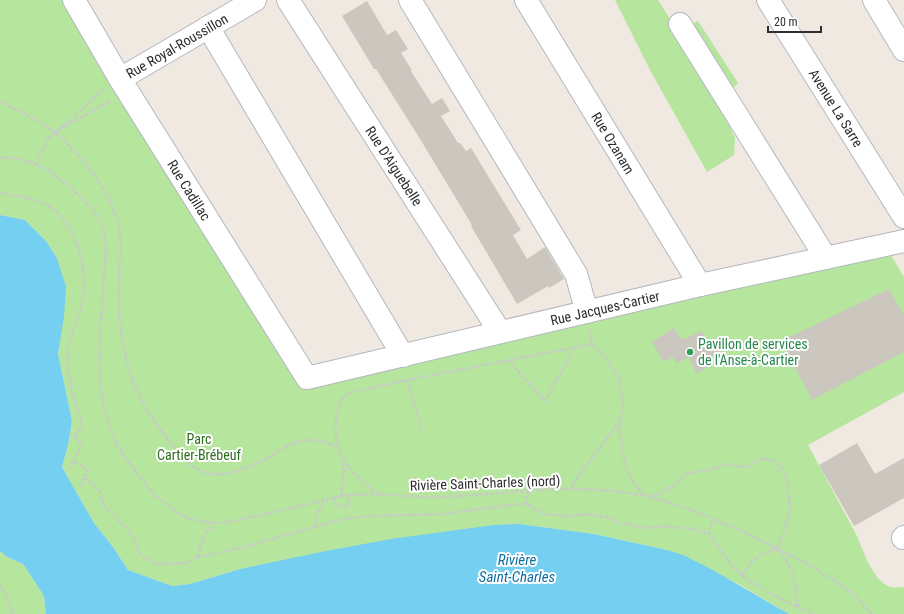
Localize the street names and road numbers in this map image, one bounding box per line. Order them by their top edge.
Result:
street label: Rue Royal-Roussillon [123,10,231,82]
street label: Avenue La Sarre [806,66,867,150]
street label: Rue Ozanam [588,109,638,177]
street label: Rue D'Aiguebelle [362,123,426,209]
street label: Rue Cadillac [164,157,214,223]
street label: Rue Jacques-Cartier [549,288,661,328]
street label: Rivière Saint-Charles (nord) [409,472,561,495]

